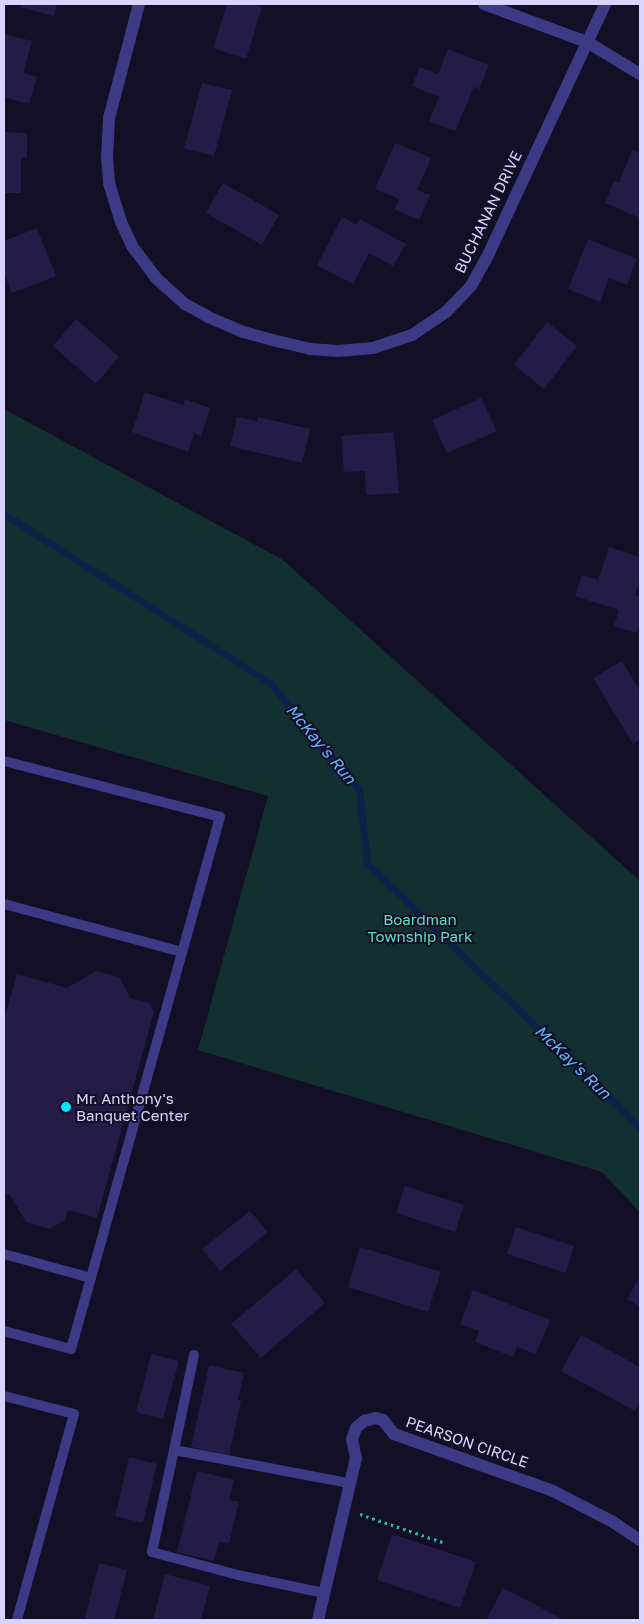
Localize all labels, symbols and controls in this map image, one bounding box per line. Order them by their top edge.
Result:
street label: BUCHANAN DRIVE [451,148,525,276]
water label: McKay's Run [282,700,360,788]
park label: Boardman Township Park [368,910,472,945]
water label: McKay's Run [531,1021,615,1103]
place label: Mr. Anthony's Banquet Center [76,1089,189,1124]
marker: Mr. Anthony's Banquet Center [60,1101,72,1113]
street label: PEARSON CIRCLE [404,1413,530,1471]

